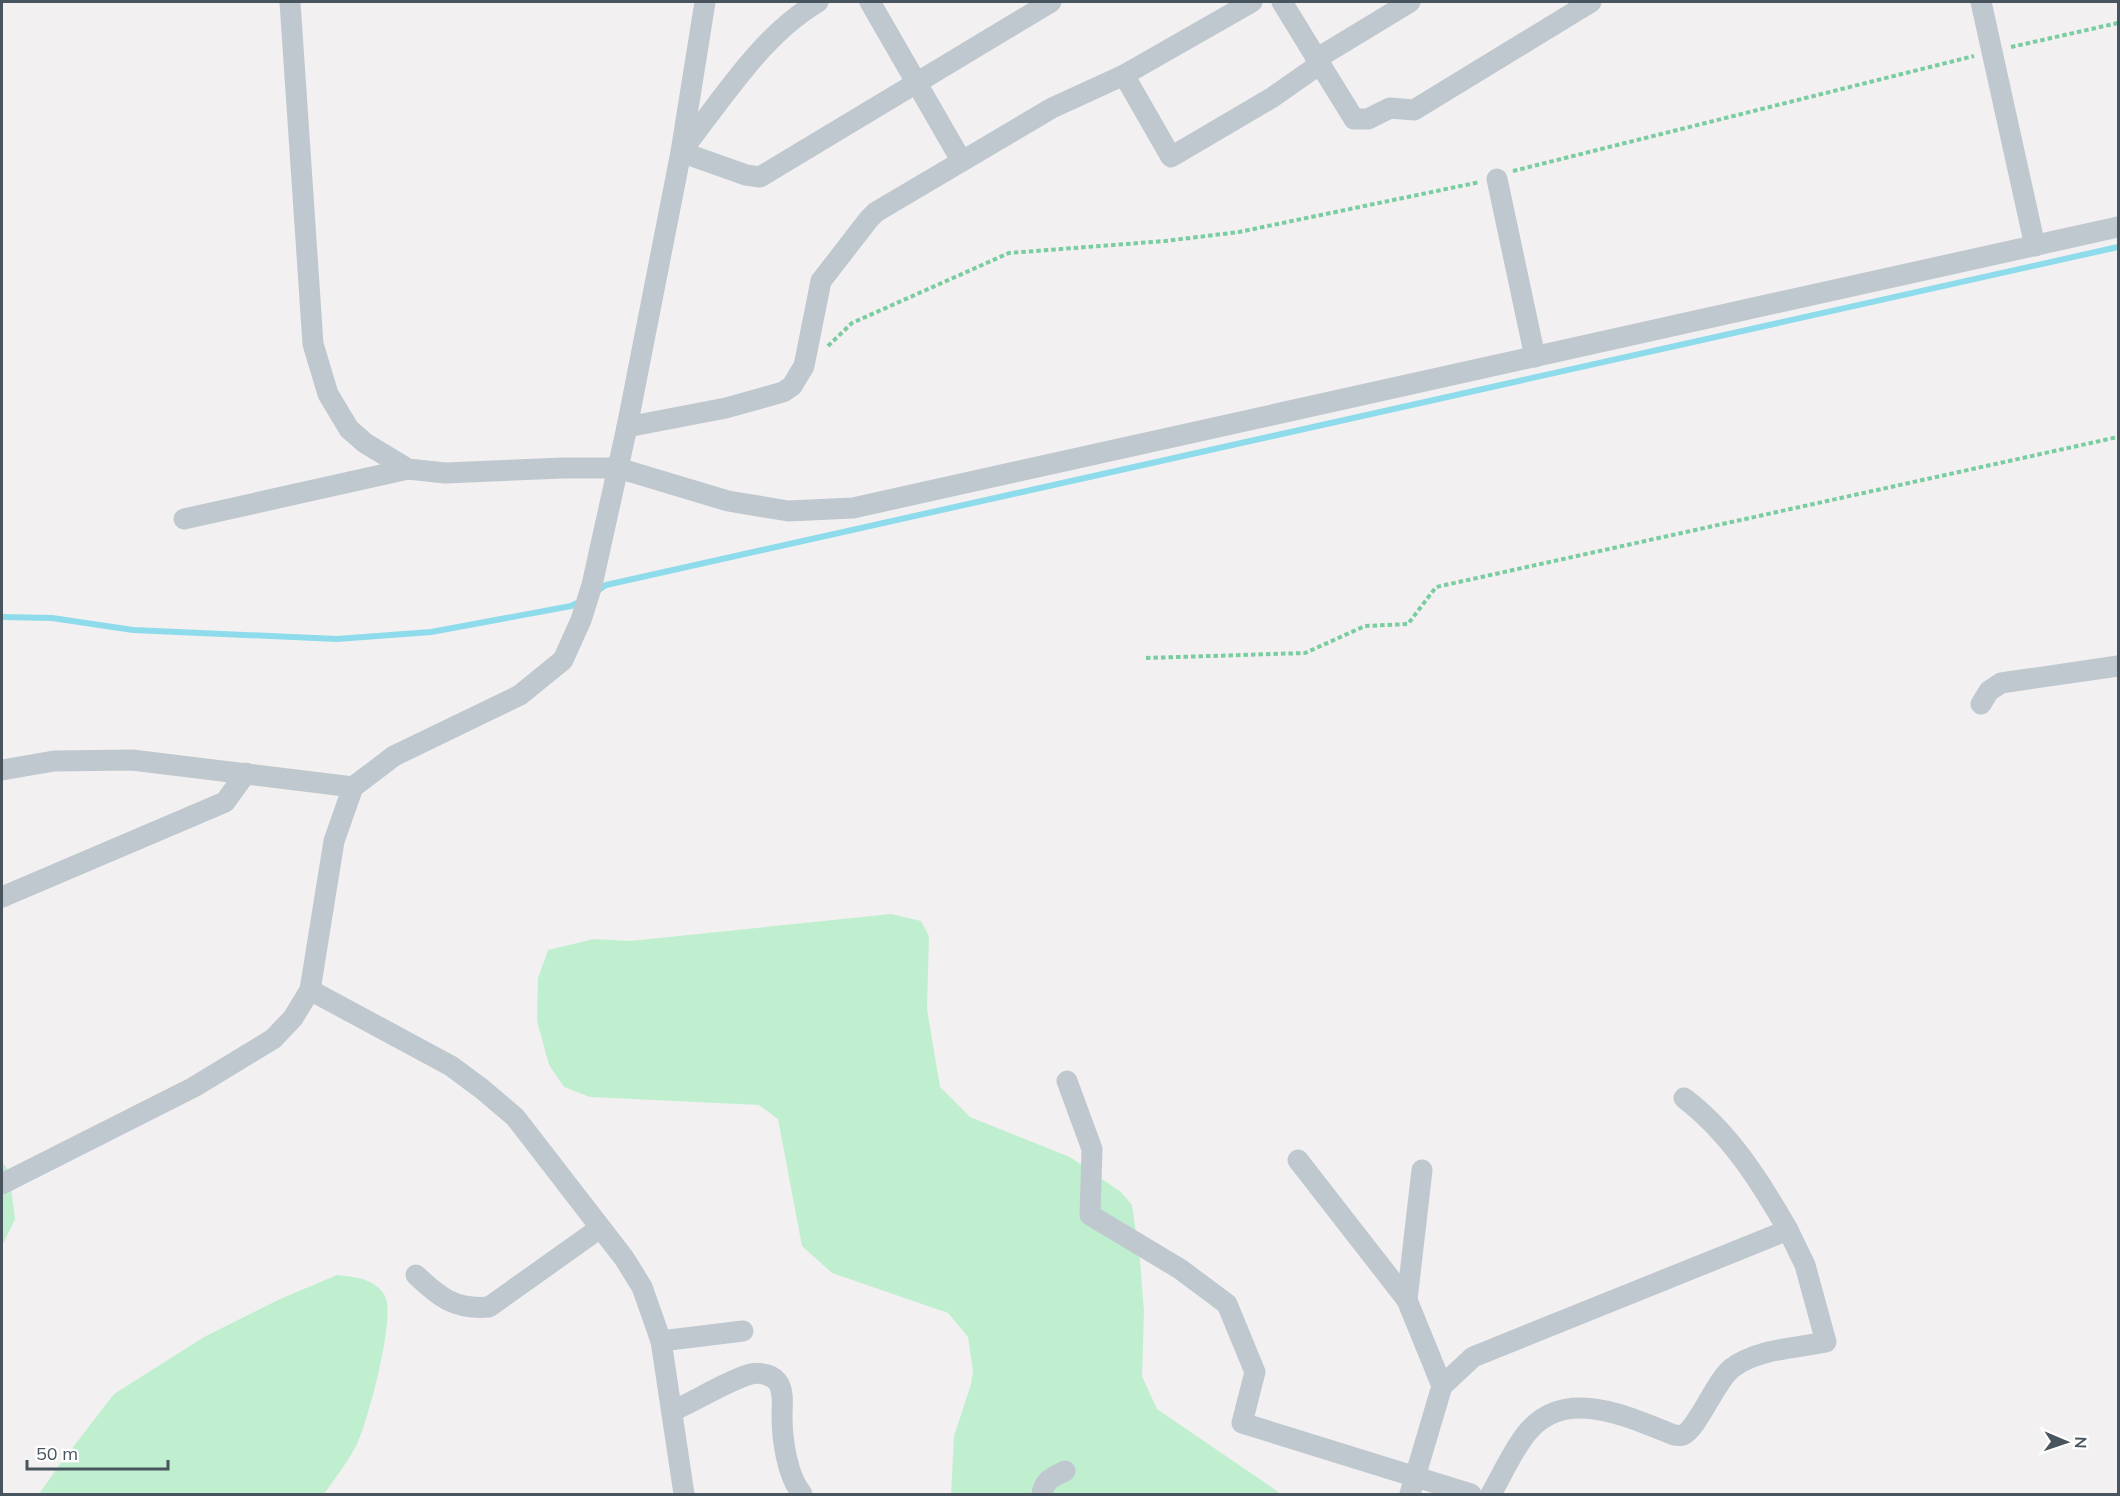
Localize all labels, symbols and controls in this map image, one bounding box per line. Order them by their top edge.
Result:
north arrow [2036,1412,2096,1472]
scale bar [27,1433,168,1471]
text: N [2071,1436,2091,1449]
text: 50 m [36,1442,78,1465]

